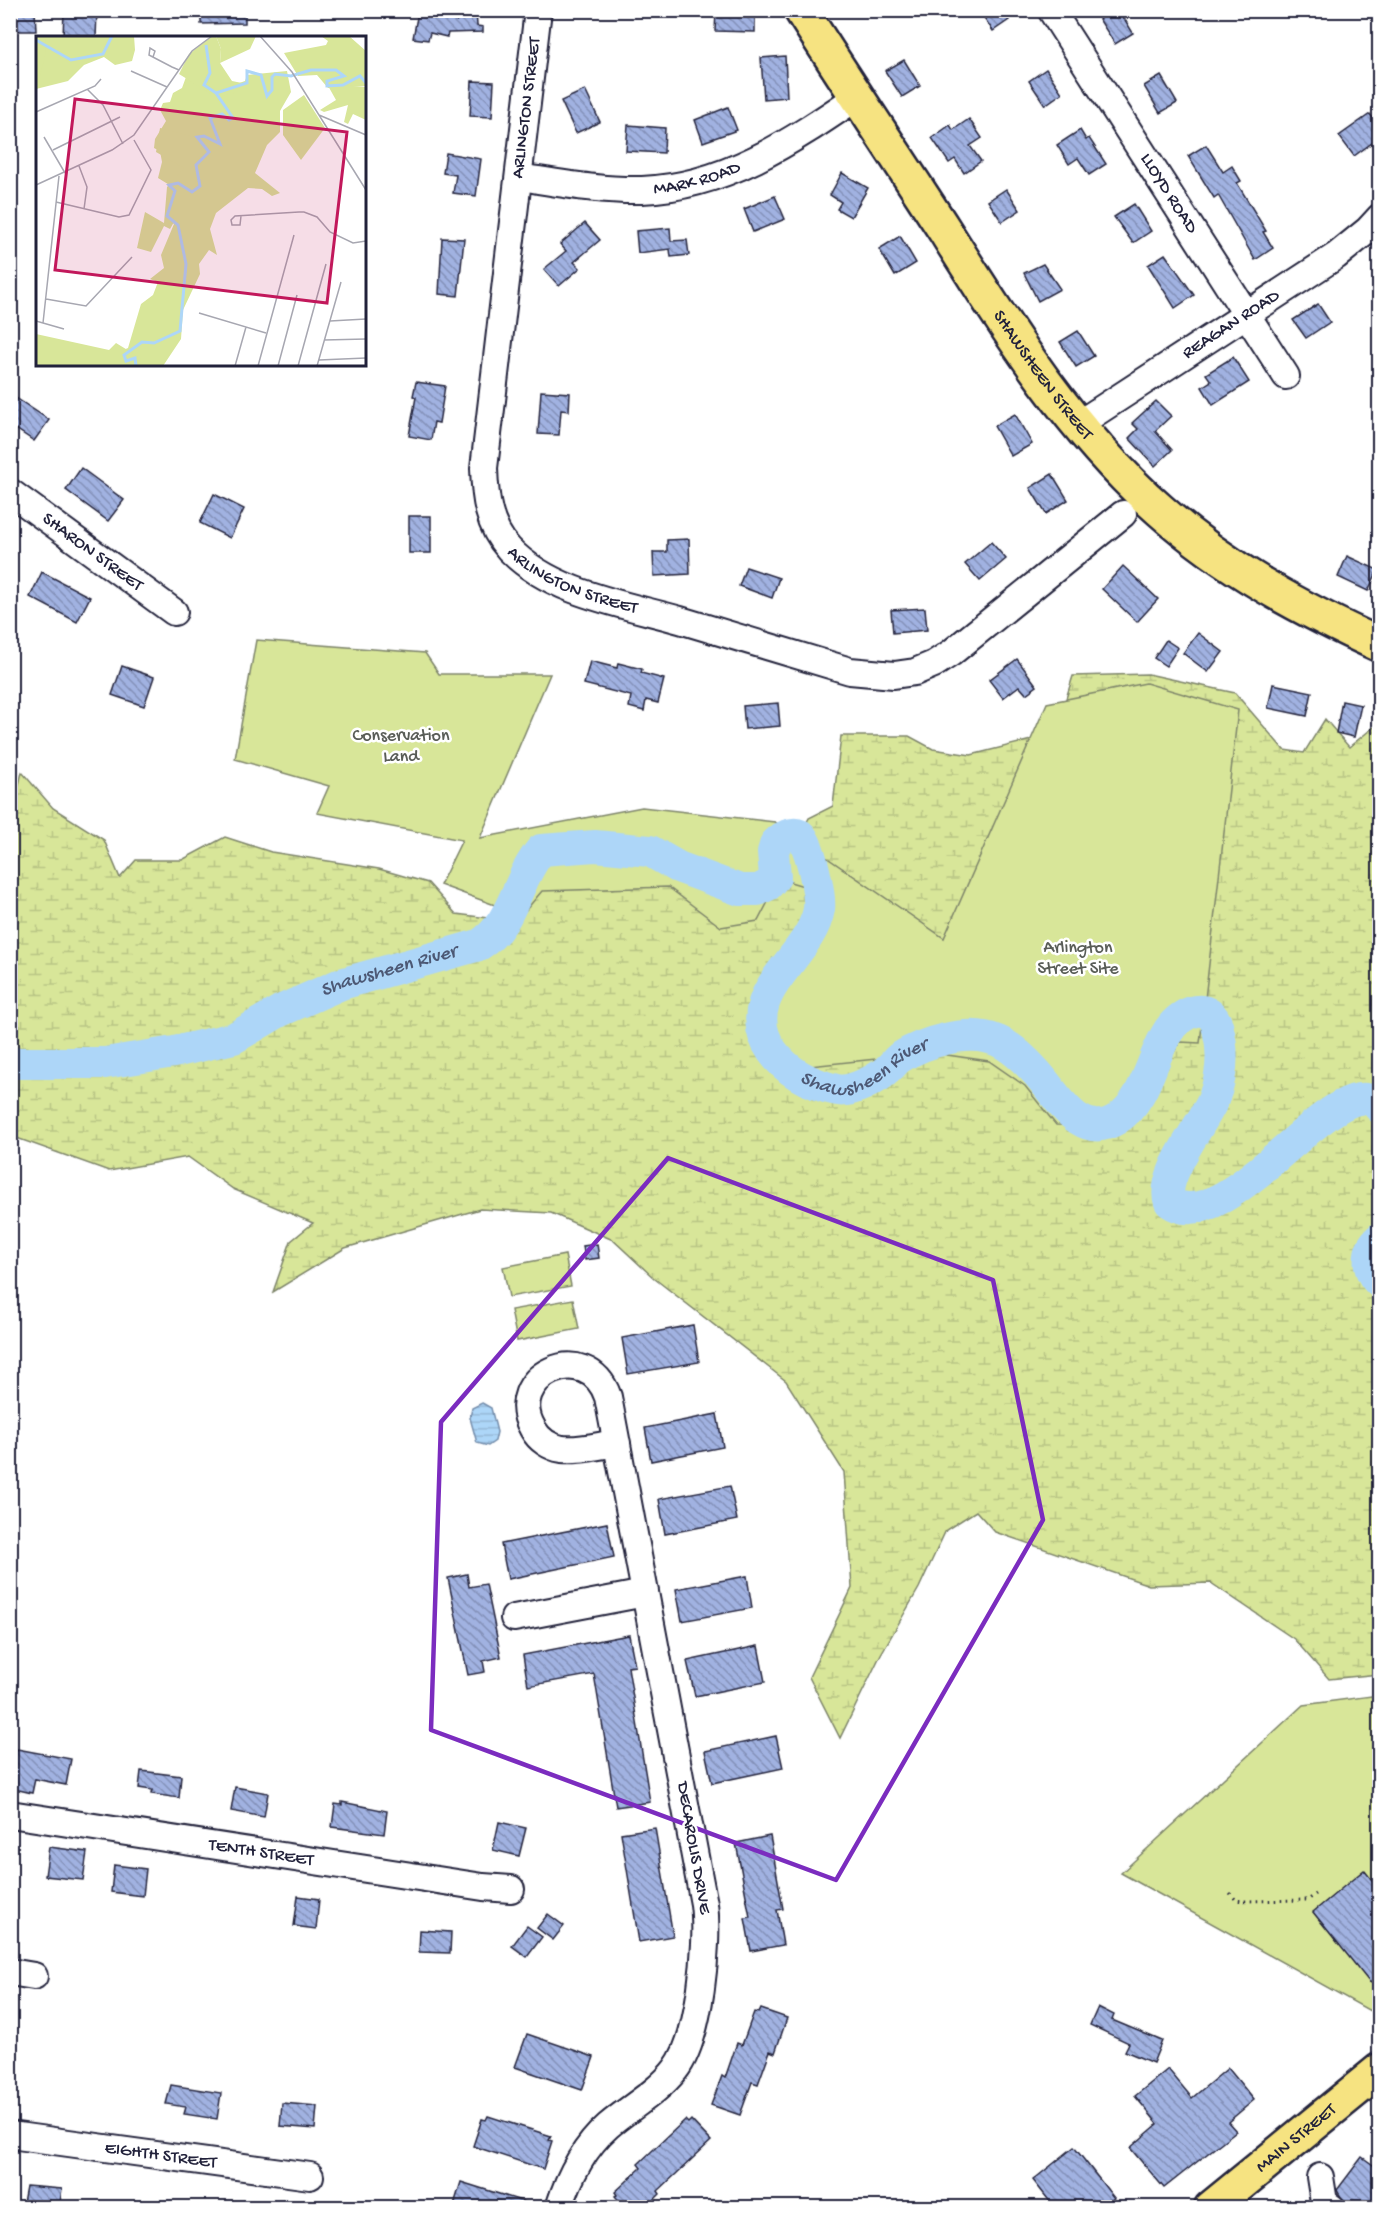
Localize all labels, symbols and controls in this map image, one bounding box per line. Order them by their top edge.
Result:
street label: ARLINGTON STREET [508,35,546,180]
inset map [36,36,366,366]
street label: LLOYD ROAD [1135,149,1202,238]
street label: MARK ROAD [652,157,744,200]
street label: REAGAN ROAD [1178,285,1284,364]
street label: SHAWSHEEN STREET [988,306,1098,445]
street label: SHARON STREET [38,508,148,597]
street label: ARLINGTON STREET [502,542,641,619]
park label: Conservation Land [352,726,450,768]
park label: Arlington Street Site [1037,938,1119,980]
water label: Shawsheen River [317,939,463,1003]
water label: Shawsheen River [796,1032,934,1103]
street label: DECAROLIS DRIVE [671,1779,715,1916]
street label: TENTH STREET [206,1834,316,1871]
street label: MAIN STREET [1252,2099,1341,2177]
street label: EIGHTH STREET [103,2138,219,2174]

